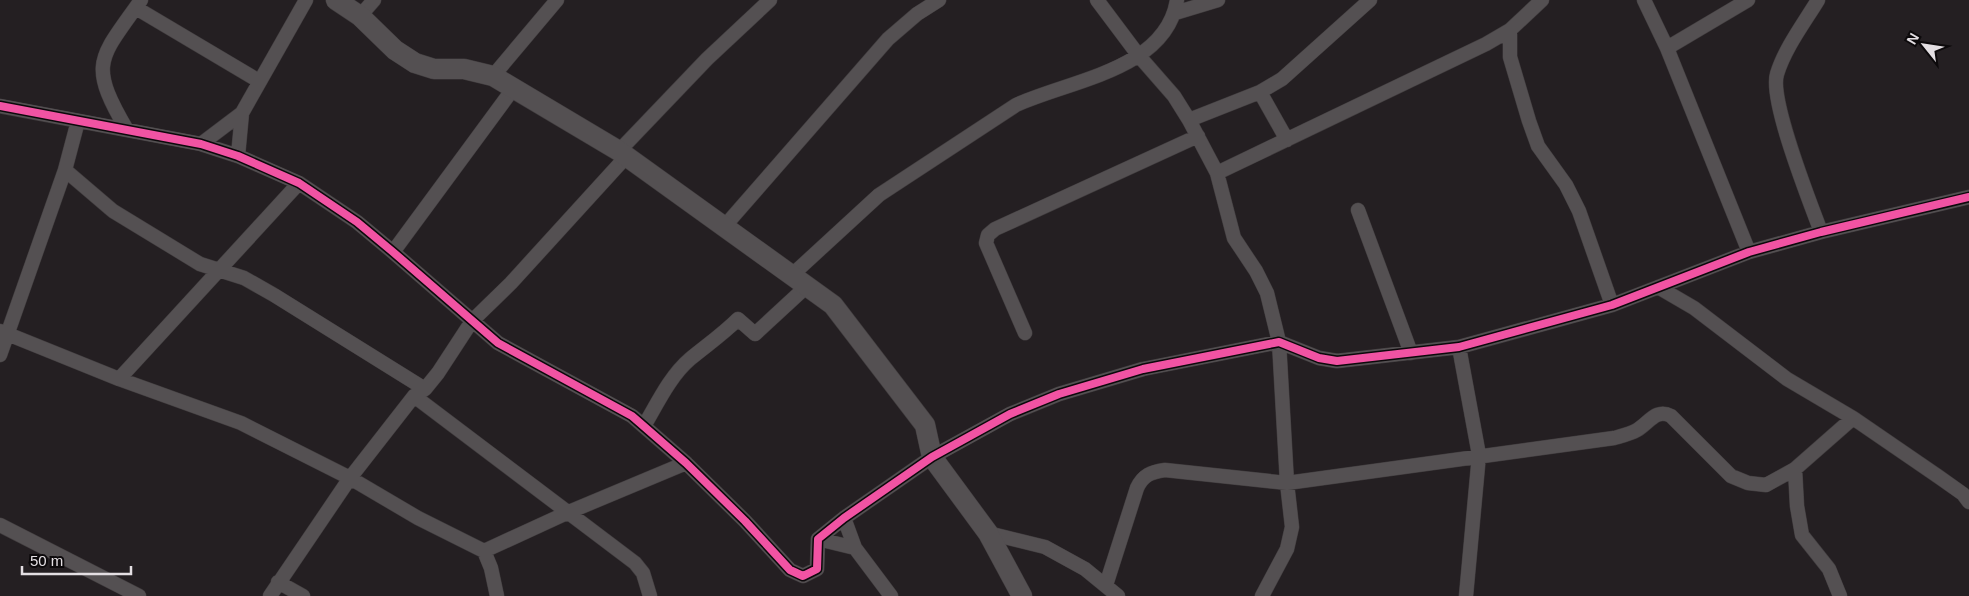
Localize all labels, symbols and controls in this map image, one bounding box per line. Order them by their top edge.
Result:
north arrow [1899,20,1949,70]
text: N [1903,30,1922,47]
scale bar [22,544,131,576]
text: 50 m [30,552,63,569]

